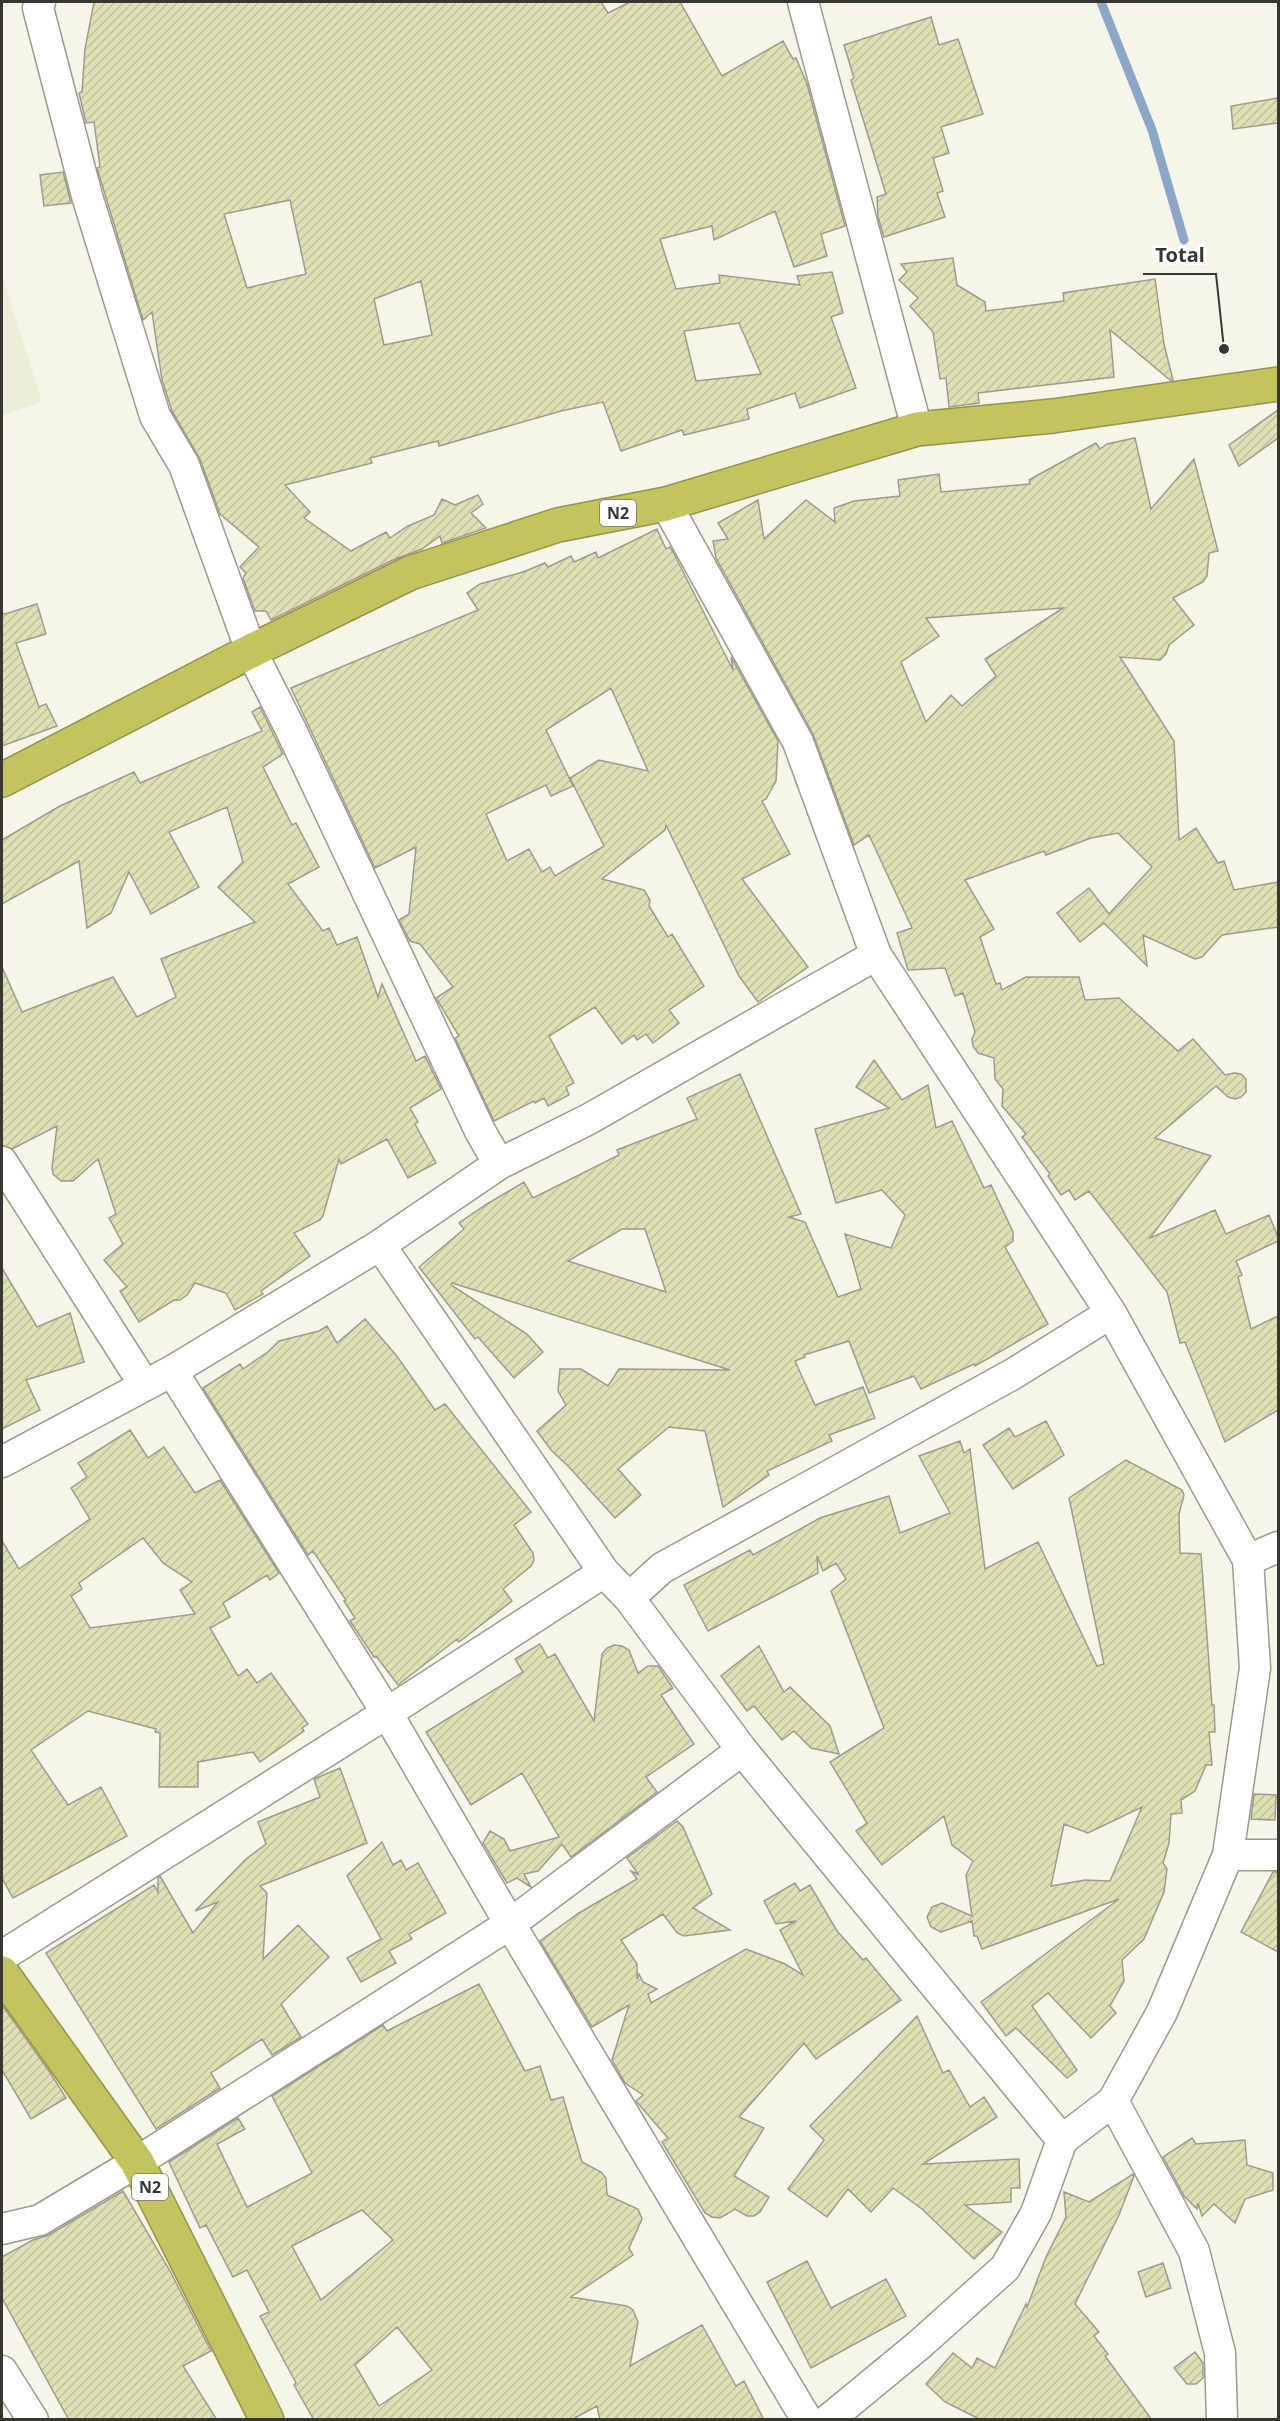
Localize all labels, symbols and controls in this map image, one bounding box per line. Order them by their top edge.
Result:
callout: Total [1143,236,1216,274]
text: Total [1155,241,1205,268]
road number: N2 [600,500,636,526]
road number: N2 [132,2174,168,2200]

